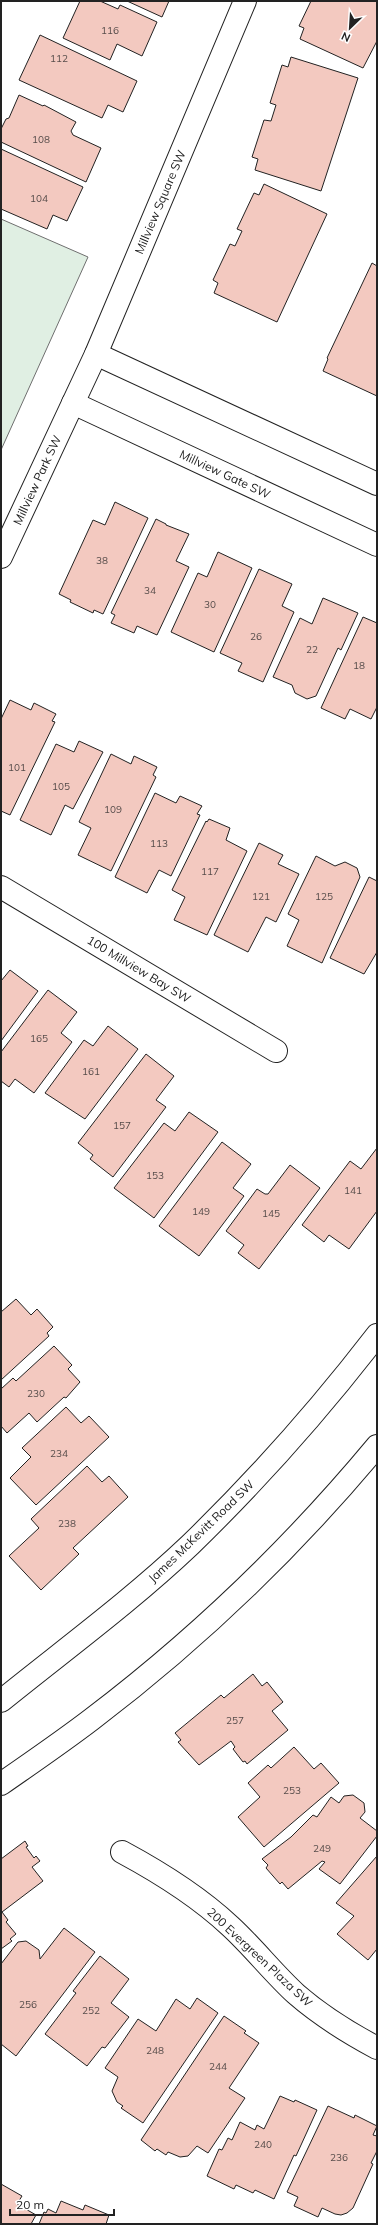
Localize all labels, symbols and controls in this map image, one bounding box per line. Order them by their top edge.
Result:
north arrow [330,8,370,48]
house number: 116 [101,24,119,37]
text: N [339,29,352,45]
house number: 112 [50,52,68,65]
house number: 108 [32,133,50,146]
street label: Millview Square SW [131,148,189,256]
house number: 104 [30,192,48,205]
street label: Millview Park SW [10,433,64,527]
street label: Millview Gate SW [177,446,273,502]
house number: 38 [96,554,108,567]
house number: 34 [144,584,156,597]
house number: 30 [204,598,216,611]
house number: 26 [250,630,262,643]
house number: 22 [306,643,318,656]
house number: 18 [353,659,365,672]
house number: 101 [8,761,26,774]
house number: 105 [52,780,70,793]
house number: 109 [104,803,122,816]
house number: 113 [150,837,168,850]
house number: 117 [201,865,219,878]
house number: 121 [252,890,270,903]
house number: 125 [315,890,333,903]
street label: 100 Millview Bay SW [84,932,194,1006]
house number: 165 [30,1032,48,1045]
house number: 161 [82,1065,100,1078]
house number: 157 [113,1119,131,1132]
house number: 153 [146,1169,164,1182]
house number: 141 [344,1184,362,1197]
house number: 149 [192,1205,210,1218]
house number: 145 [262,1207,280,1220]
house number: 230 [27,1387,45,1400]
house number: 234 [50,1447,68,1460]
street label: James McKevitt Road SW [145,1477,257,1585]
house number: 238 [58,1517,76,1530]
house number: 257 [226,1714,244,1727]
house number: 253 [283,1784,301,1797]
house number: 249 [313,1842,331,1855]
street label: 200 Evergreen Plaza SW [204,1904,316,2010]
house number: 256 [19,1998,37,2011]
house number: 252 [82,2004,100,2017]
house number: 248 [146,2044,164,2057]
house number: 244 [209,2060,227,2073]
house number: 240 [254,2138,272,2151]
house number: 236 [330,2151,348,2164]
scale bar [10,2191,114,2217]
text: 20 m [16,2197,44,2212]

